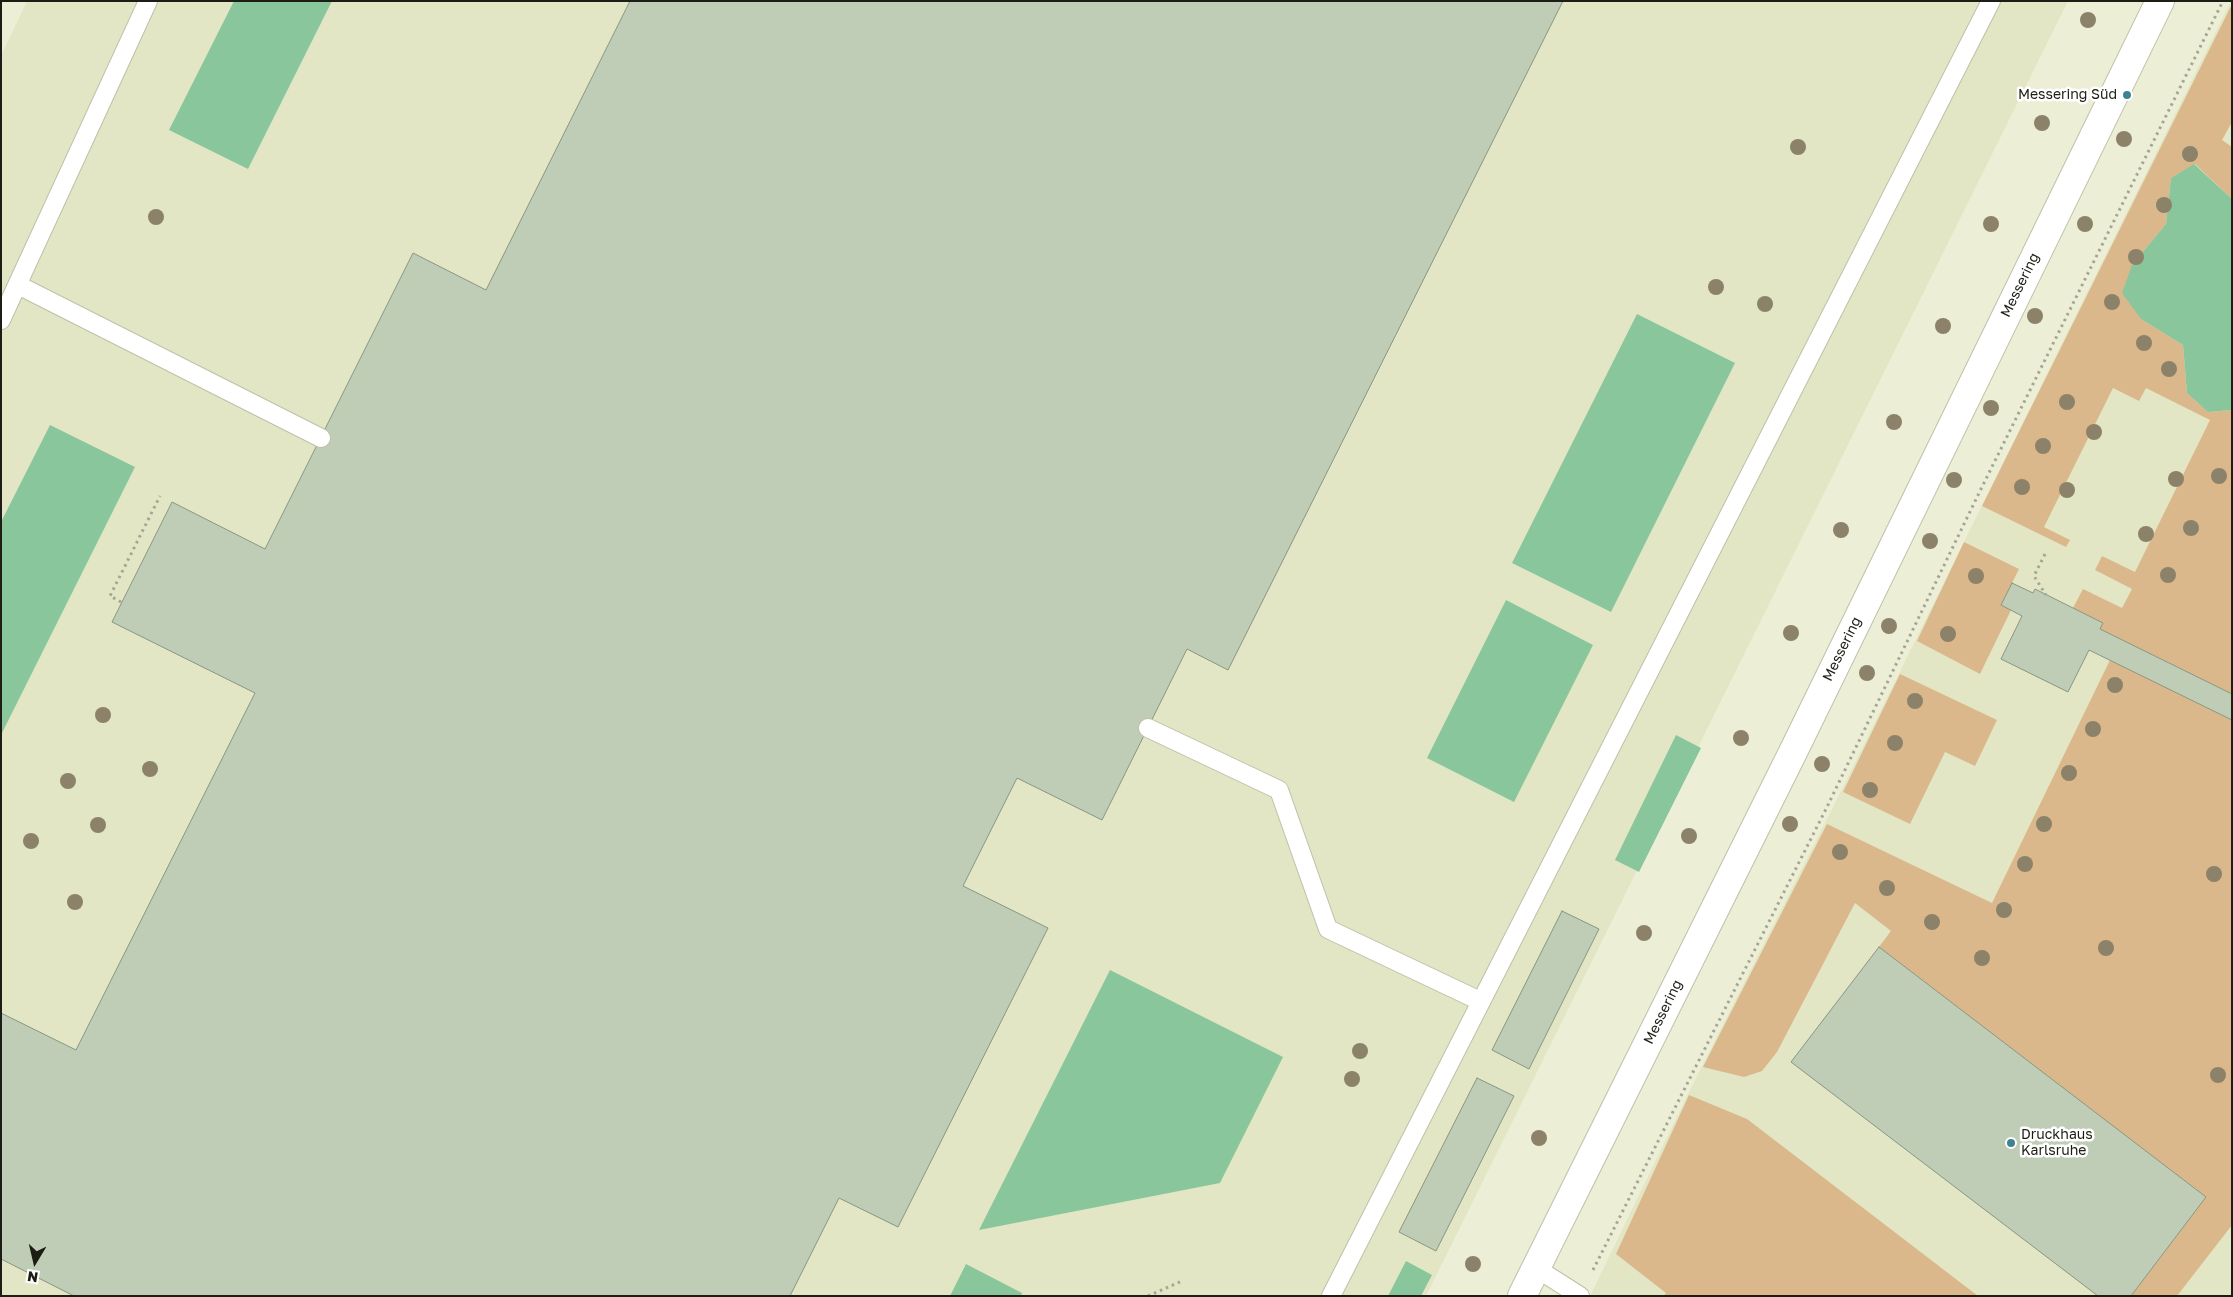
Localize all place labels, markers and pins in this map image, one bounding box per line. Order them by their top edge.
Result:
place label: Messering Süd [2018,87,2117,103]
marker: Messering Süd [2121,89,2133,101]
place label: Druckhaus Karlsruhe [2021,1127,2093,1160]
marker: Druckhaus Karlsruhe [2005,1137,2017,1149]

